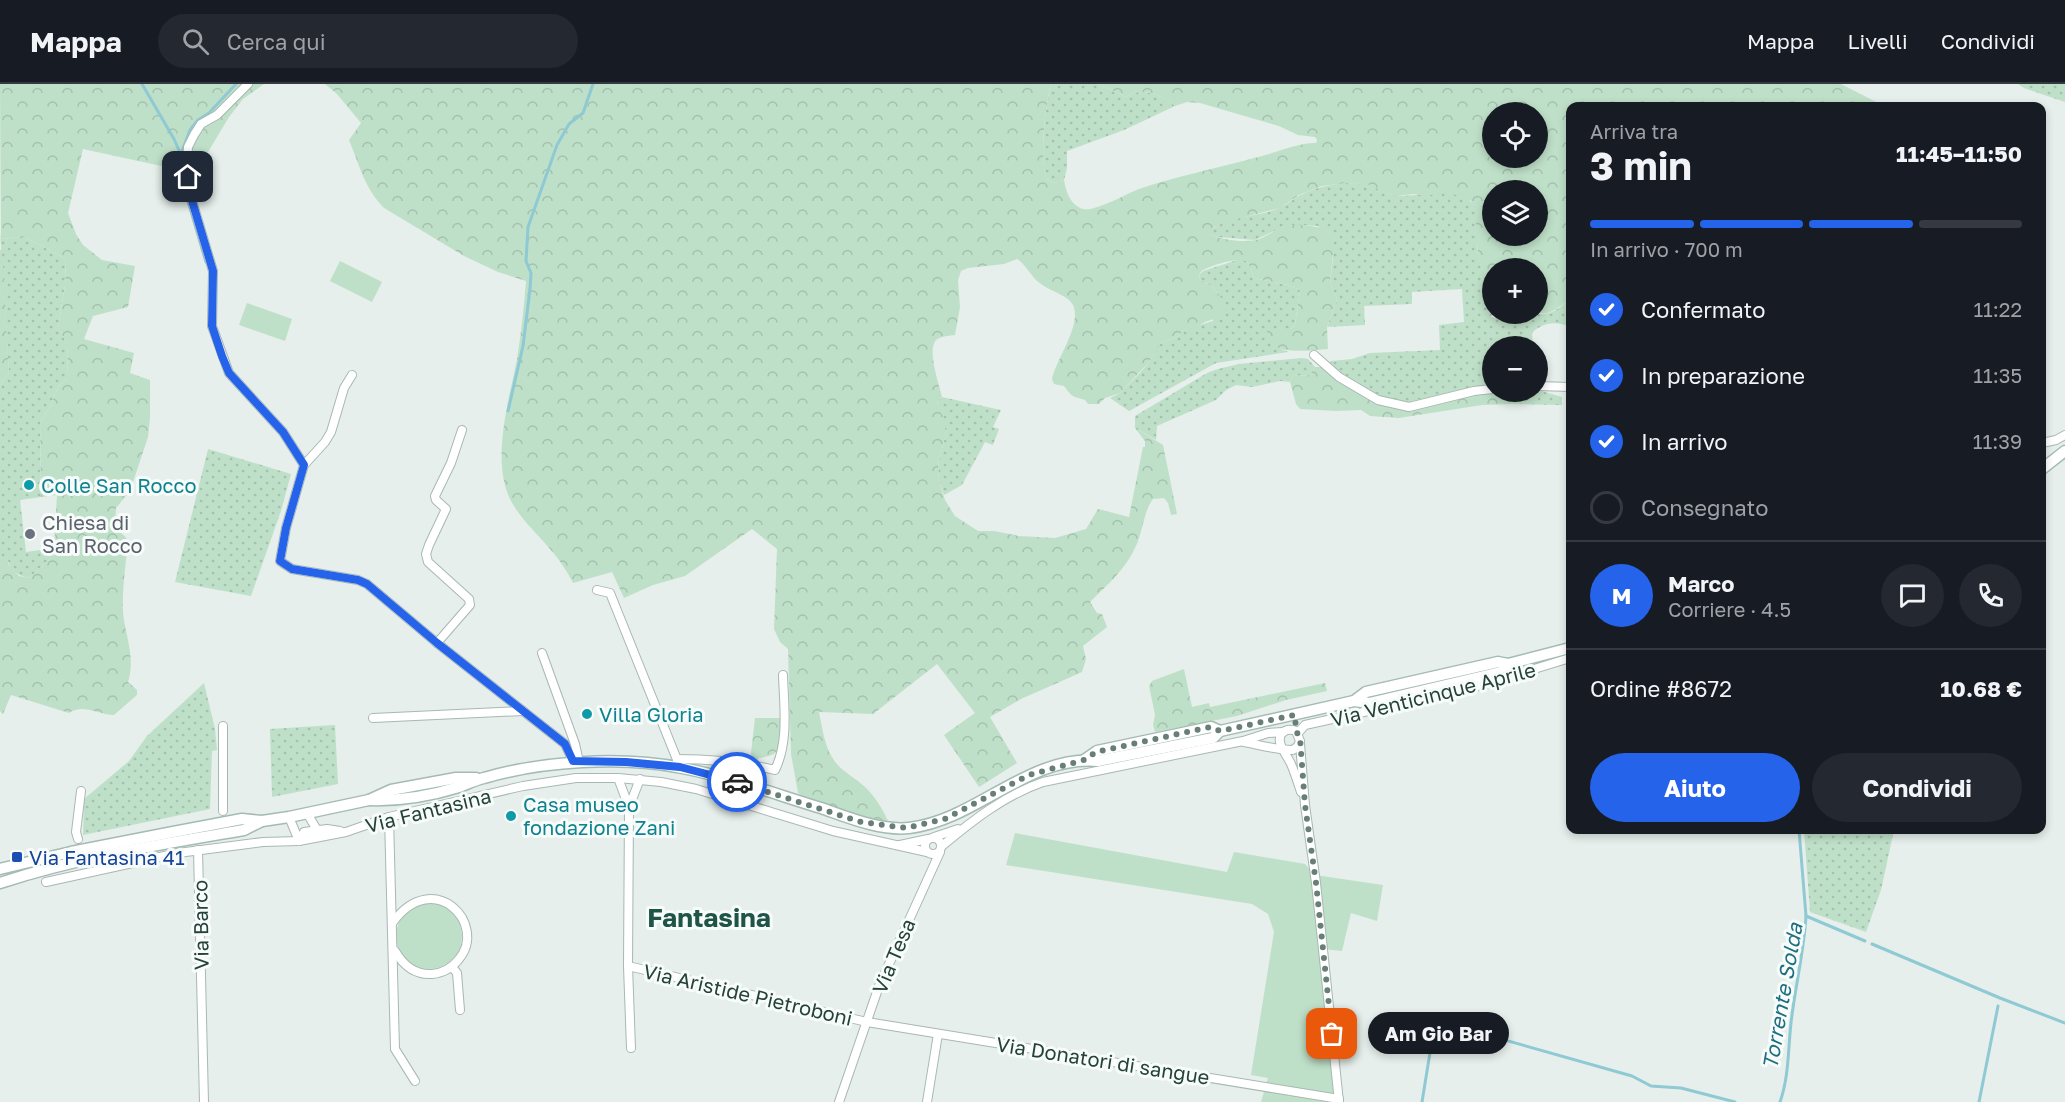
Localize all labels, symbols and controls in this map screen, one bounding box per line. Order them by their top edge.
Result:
search box [158,14,578,68]
text: Mappa [30,25,122,58]
icon: search [179,25,212,58]
text: Cerca qui [227,28,326,55]
text: Mappa [1747,28,1815,54]
text: Livelli [1848,28,1908,54]
text: Condividi [1941,28,2035,54]
map controls [1482,102,1548,402]
button: locate [1482,102,1548,168]
text: Arriva tra [1590,119,1678,143]
text: 11:45–11:50 [1896,140,2022,167]
text: 3 min [1590,142,1692,189]
pin [162,151,213,202]
icon: home [171,160,204,193]
button: layers [1482,180,1548,246]
text: In arrivo · 700 m [1590,237,1743,261]
button: + [1482,258,1548,324]
icon: check [1590,293,1623,326]
text: Confermato [1641,296,1766,323]
text: 11:22 [1973,297,2022,321]
button: − [1482,336,1548,402]
icon: check [1590,359,1623,392]
text: In preparazione [1641,362,1805,389]
text: 11:35 [1973,363,2022,387]
icon: check [1590,425,1623,458]
text: In arrivo [1641,428,1728,455]
text: 11:39 [1973,429,2022,453]
place label: Colle San Rocco [41,473,196,497]
marker: Colle San Rocco [22,478,36,492]
text: Consegnato [1641,494,1768,521]
place label: Chiesa di San Rocco [42,510,143,557]
marker: Chiesa di San Rocco [23,527,37,541]
button: chat [1881,564,1944,627]
button: phone [1959,564,2022,627]
text: Marco [1668,570,1734,597]
text: M [1612,582,1631,609]
text: Corriere · 4.5 [1668,597,1791,621]
street label: Via Venticinque Aprile [1328,657,1538,731]
text: Ordine #8672 [1590,675,1732,702]
text: 10.68 € [1940,675,2022,702]
place label: Villa Gloria [599,702,704,726]
marker: Villa Gloria [580,707,594,721]
courier [707,752,767,812]
button: Aiuto [1590,753,1800,822]
button: Condividi [1812,753,2022,822]
icon: car [721,766,754,799]
street label: Via Fantasina [363,783,493,837]
place label: Casa museo fondazione Zani [523,792,675,839]
marker: Casa museo fondazione Zani [504,809,518,823]
place label: Via Fantasina 41 [29,845,185,869]
marker: Via Fantasina 41 [10,850,24,864]
street label: Via Barco [187,880,213,970]
district label: Fantasina [647,902,771,933]
street label: Via Tesa [866,915,920,997]
water label: Torrente Solda [1756,920,1808,1071]
street label: Via Aristide Pietroboni [641,958,855,1030]
pin [1306,1008,1357,1059]
callout: Am Gio Bar [1368,1013,1509,1055]
icon: bag [1315,1017,1348,1050]
text: Am Gio Bar [1385,1021,1492,1045]
street label: Via Donatori di sangue [995,1031,1211,1089]

